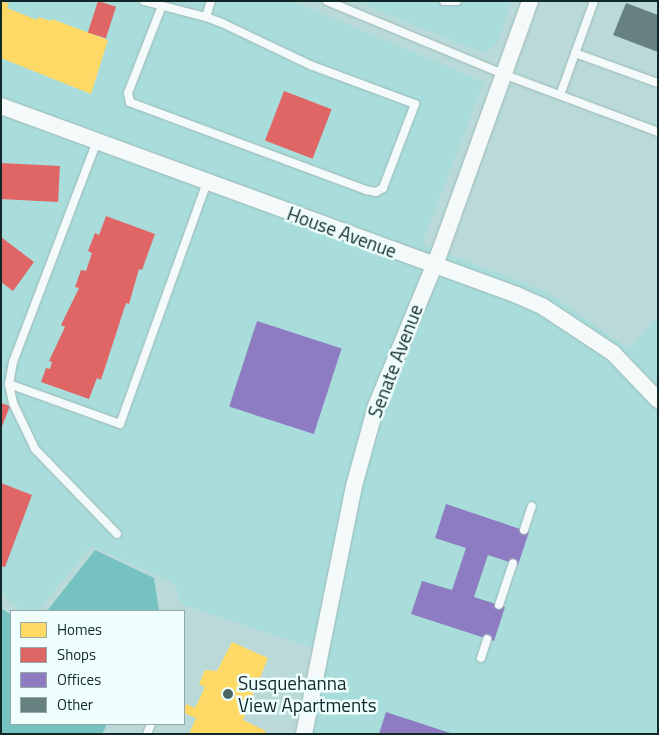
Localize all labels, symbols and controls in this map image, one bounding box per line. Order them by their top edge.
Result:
street label: House Avenue [284,202,400,262]
street label: Senate Avenue [363,301,427,421]
legend [10,610,185,725]
text: Homes [57,618,102,641]
text: Shops [57,643,96,666]
text: Offices [57,668,101,691]
place label: Susquehanna View Apartments [238,672,377,716]
marker: Susquehanna View Apartments [222,688,234,700]
text: Other [57,693,93,716]

